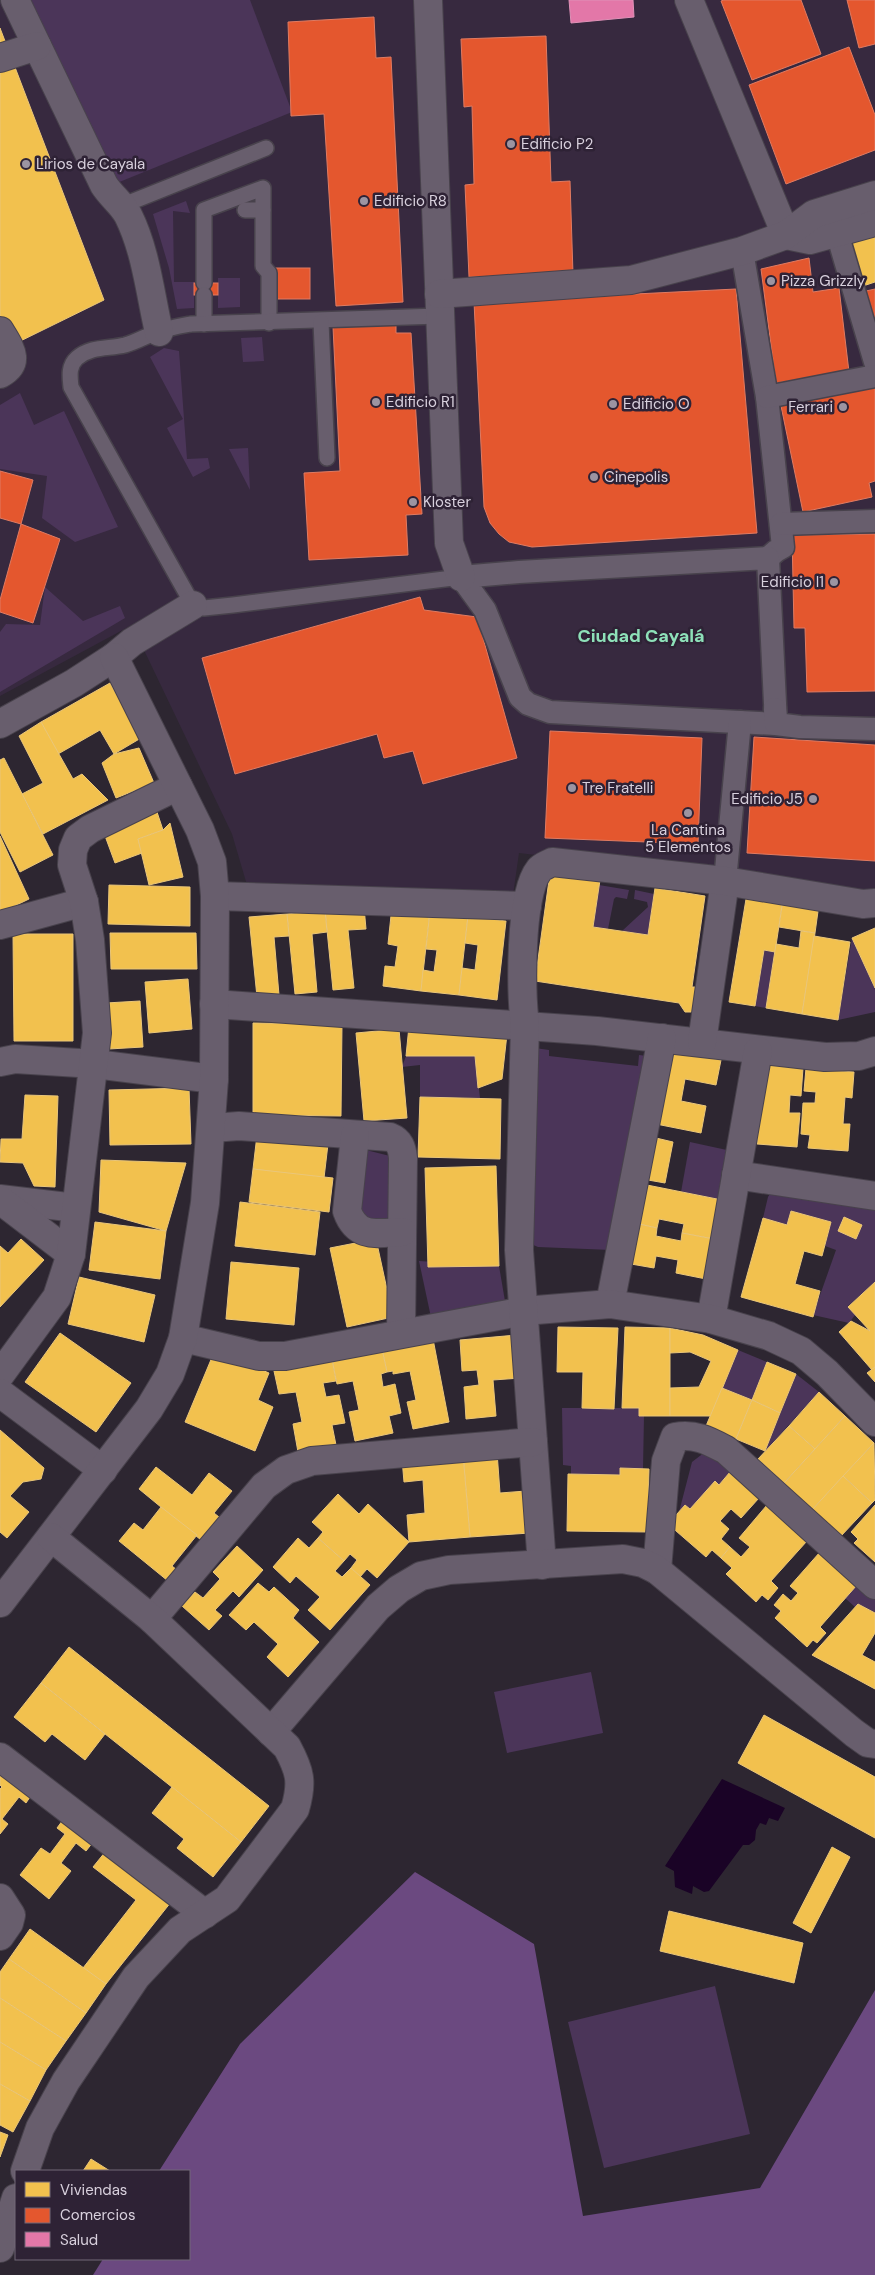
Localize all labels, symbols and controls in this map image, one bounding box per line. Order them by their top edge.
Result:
place label: Edificio P2 [521,134,593,154]
marker: Edificio P2 [505,138,517,150]
place label: Lirios de Cayala [36,154,145,174]
marker: Lirios de Cayala [20,158,32,170]
place label: Edificio R8 [374,191,447,211]
marker: Edificio R8 [358,195,370,207]
place label: Pizza Grizzly [781,271,866,291]
marker: Pizza Grizzly [765,275,777,287]
place label: Edificio R1 [386,392,455,412]
place label: Edificio O [623,394,690,414]
marker: Edificio R1 [370,396,382,408]
place label: Ferrari [788,397,833,417]
marker: Edificio O [607,398,619,410]
marker: Ferrari [837,401,849,413]
place label: Cinepolis [604,467,668,487]
marker: Cinepolis [588,471,600,483]
place label: Kloster [423,492,471,512]
marker: Kloster [407,496,419,508]
place label: Edificio I1 [761,572,824,592]
marker: Edificio I1 [828,576,840,588]
district label: Ciudad Cayalá [577,624,705,648]
place label: Tre Fratelli [582,778,653,798]
marker: Tre Fratelli [566,782,578,794]
place label: Edificio J5 [731,789,803,809]
marker: Edificio J5 [807,793,819,805]
marker: La Cantina 5 Elementos [682,807,694,819]
place label: La Cantina 5 Elementos [645,820,731,857]
legend [15,2170,190,2260]
text: Viviendas [60,2180,127,2200]
text: Comercios [60,2205,135,2225]
text: Salud [60,2230,98,2250]

